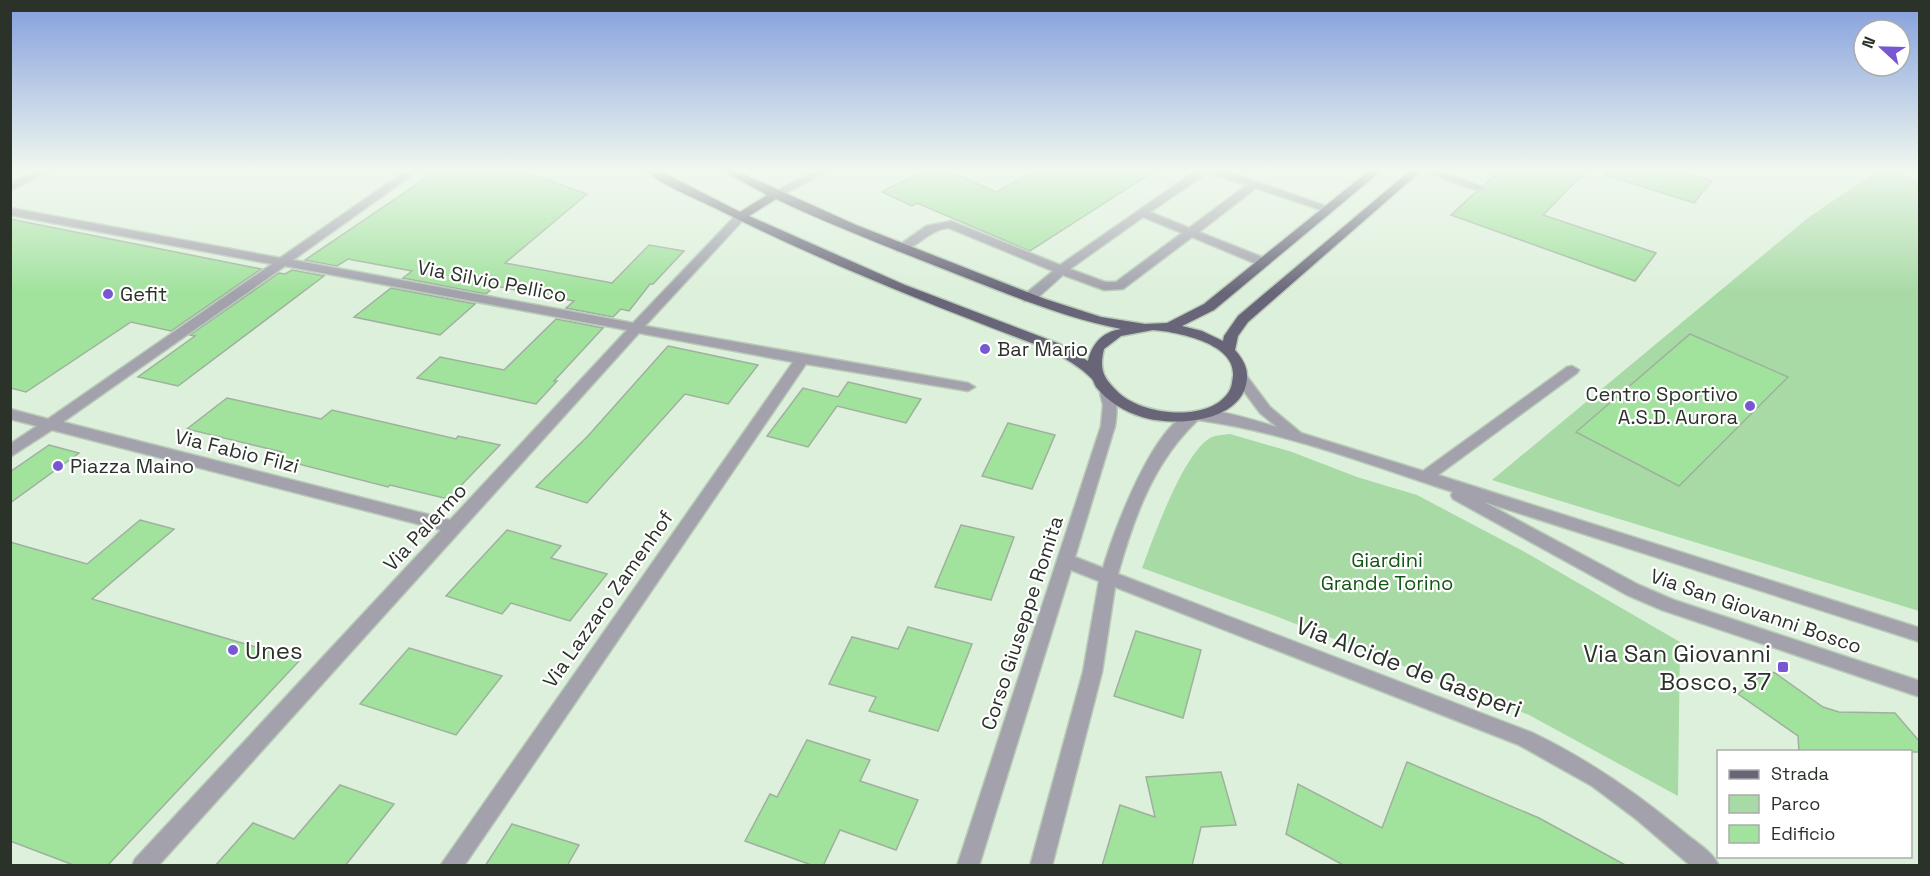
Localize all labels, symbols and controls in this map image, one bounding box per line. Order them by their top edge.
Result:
north arrow [1852,18,1912,78]
text: N [1857,34,1880,51]
street label: Via Silvio Pellico [415,254,569,308]
place label: Gefit [120,281,167,307]
marker: Gefit [101,287,115,301]
place label: Bar Mario [997,336,1088,362]
marker: Bar Mario [978,342,992,356]
place label: Centro Sportivo A.S.D. Aurora [1586,381,1738,430]
marker: Centro Sportivo A.S.D. Aurora [1743,399,1757,413]
street label: Via Fabio Filzi [172,423,302,479]
place label: Piazza Maino [70,453,194,479]
marker: Piazza Maino [51,459,65,473]
street label: Via Palermo [378,478,472,576]
street label: Via Lazzaro Zamenhof [537,505,679,693]
street label: Corso Giuseppe Romita [975,513,1069,733]
park label: Giardini Grande Torino [1321,547,1453,596]
street label: Via San Giovanni Bosco [1647,563,1865,659]
street label: Via Alcide de Gasperi [1291,610,1527,724]
place label: Unes [245,635,303,666]
place label: Via San Giovanni Bosco, 37 [1583,638,1771,697]
marker: Unes [226,643,240,657]
marker: Via San Giovanni Bosco, 37 [1776,660,1790,674]
legend [1717,750,1912,858]
text: Strada [1771,762,1829,785]
text: Parco [1771,792,1820,815]
text: Edificio [1771,822,1835,845]

